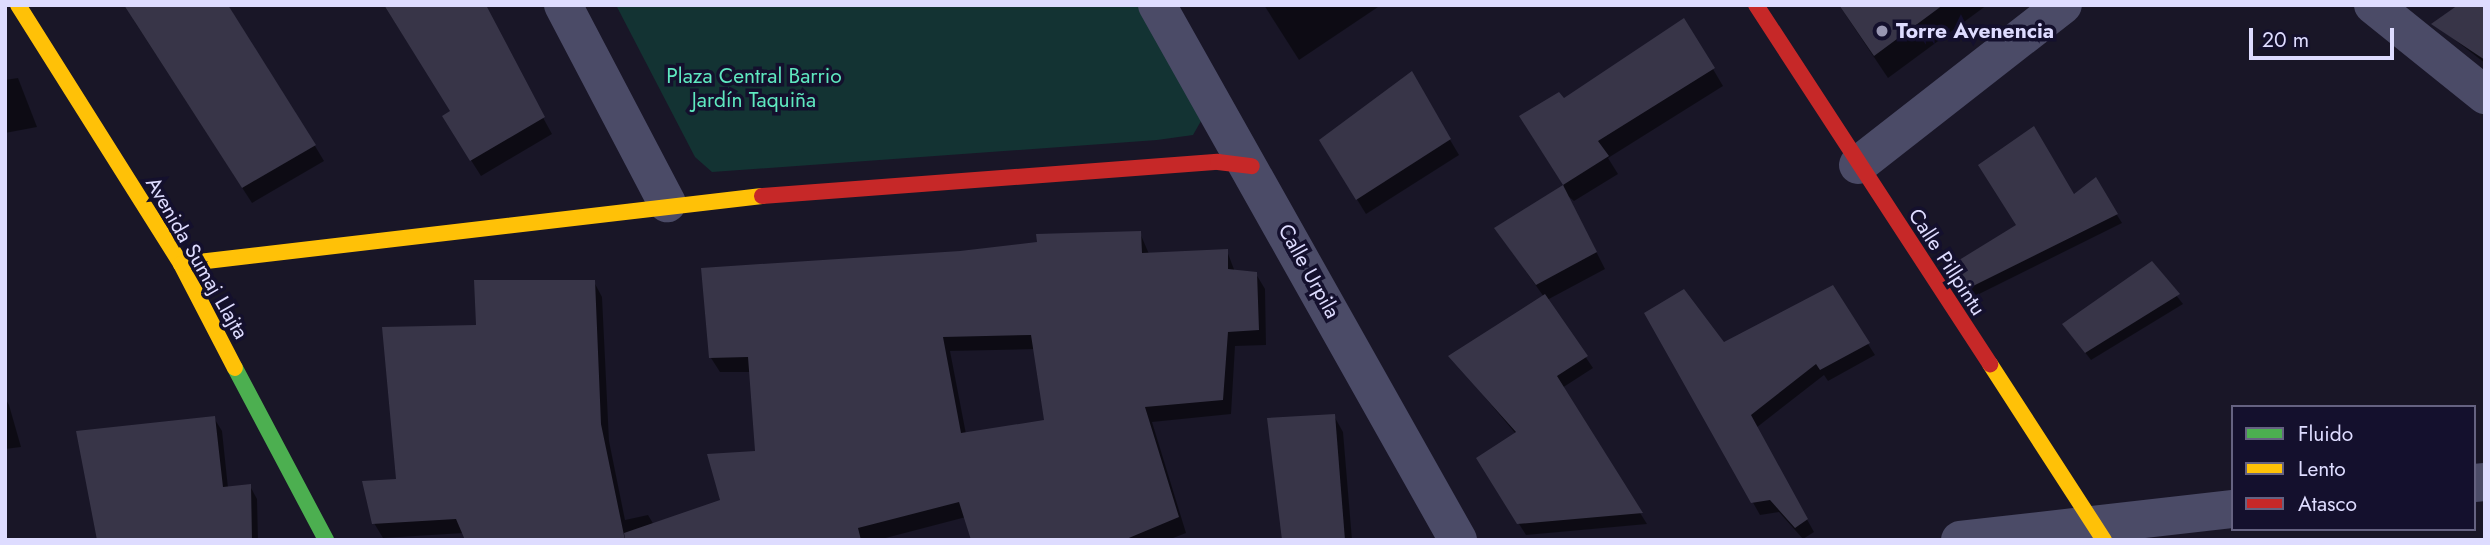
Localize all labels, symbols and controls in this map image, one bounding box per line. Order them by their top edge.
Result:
scale bar [2252,14,2397,58]
place label: Torre Avenencia [1896,18,2054,44]
marker: Torre Avenencia [1874,23,1890,39]
text: 20 m [2262,25,2309,55]
park label: Plaza Central Barrio Jardín Taquiña [666,63,842,113]
street label: Avenida Sumaj Llajta [140,173,254,343]
street label: Calle Pillpintu [1903,204,1991,320]
street label: Calle Urpila [1273,219,1345,323]
legend [2231,405,2476,531]
text: Fluido [2298,419,2353,449]
text: Lento [2298,454,2346,484]
text: Atasco [2298,489,2357,519]

